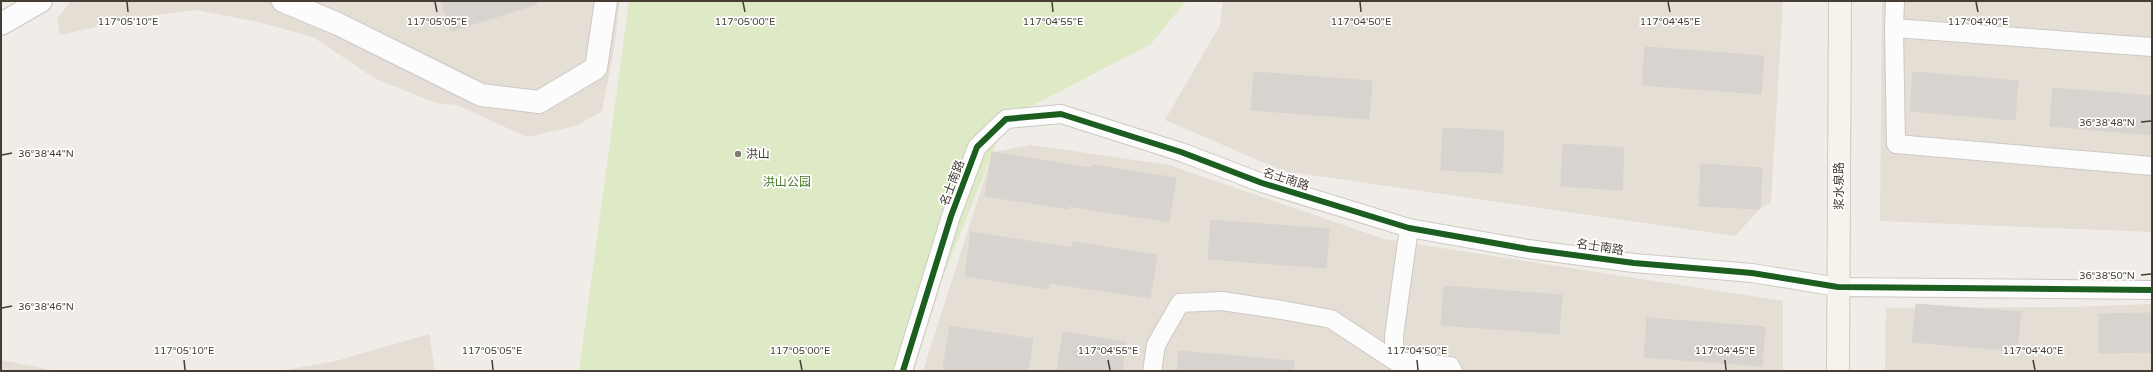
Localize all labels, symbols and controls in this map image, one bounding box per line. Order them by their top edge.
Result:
text: 117°05'10"E [98,16,158,28]
text: 117°05'05"E [407,16,467,28]
text: 117°05'00"E [715,16,775,28]
text: 117°04'55"E [1023,16,1083,28]
text: 117°04'50"E [1331,16,1391,28]
text: 117°04'45"E [1640,16,1700,28]
text: 117°04'40"E [1948,16,2008,28]
text: 36°38'48"N [2079,117,2135,129]
place label: 洪山 [746,147,770,161]
text: 36°38'44"N [18,148,74,160]
marker: 洪山 [733,149,743,159]
street label: 名士南路 [937,158,967,208]
street label: 浆水泉路 [1832,162,1846,210]
street label: 名士南路 [1261,165,1311,193]
park label: 洪山公园 [763,175,811,189]
street label: 名士南路 [1575,237,1625,257]
text: 36°38'50"N [2079,270,2135,282]
text: 36°38'46"N [18,301,74,313]
text: 117°05'10"E [154,345,214,357]
text: 117°05'05"E [462,345,522,357]
text: 117°05'00"E [770,345,830,357]
text: 117°04'55"E [1078,345,1138,357]
text: 117°04'50"E [1387,345,1447,357]
text: 117°04'45"E [1695,345,1755,357]
text: 117°04'40"E [2003,345,2063,357]

